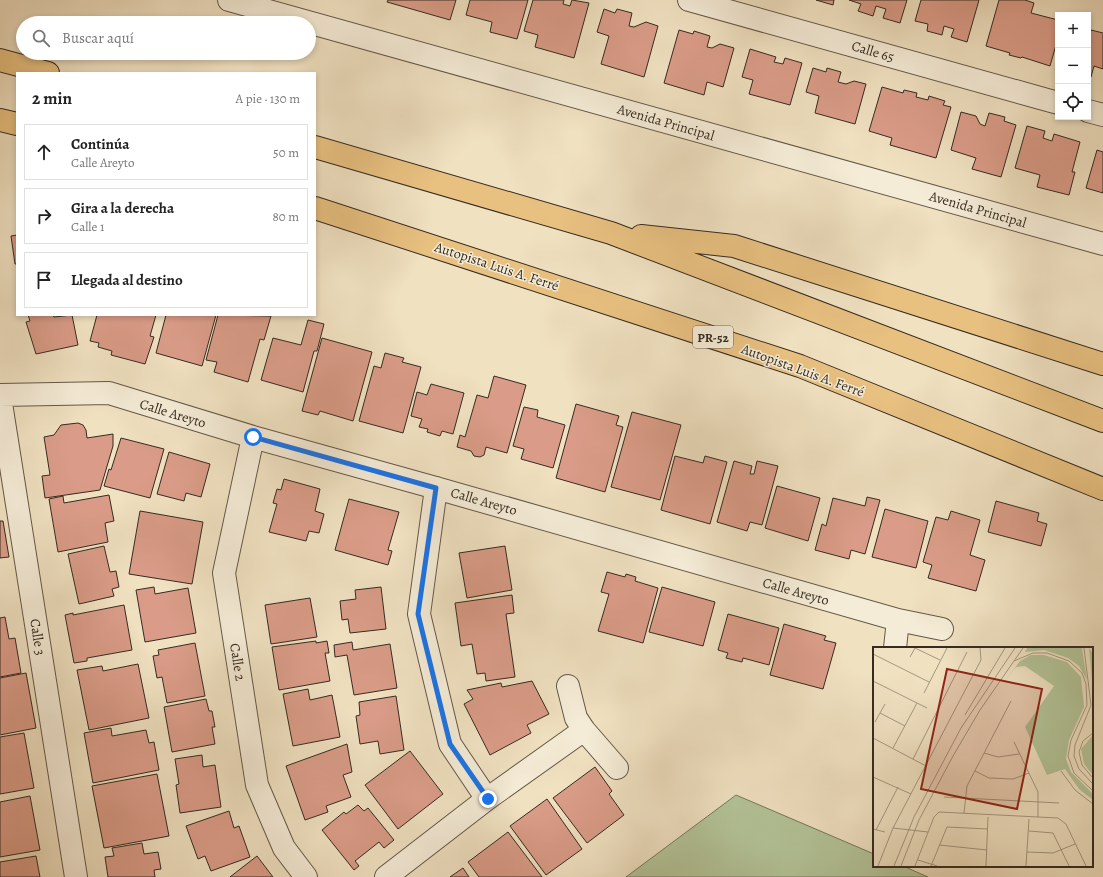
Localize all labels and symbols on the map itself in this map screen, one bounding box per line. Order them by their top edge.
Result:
street label: Calle 65 [849,36,896,67]
street label: Avenida Principal [614,99,717,146]
street label: Avenida Principal [926,186,1029,233]
street label: Autopista Luis A. Ferré [431,237,561,296]
road number: PR-52 [693,326,733,348]
street label: Autopista Luis A. Ferré [738,339,867,402]
street label: Calle Areyto [137,394,208,433]
route start [244,428,262,446]
street label: Calle Areyto [448,483,519,520]
street label: Calle Areyto [760,573,831,610]
street label: Calle 3 [25,617,50,657]
street label: Calle 2 [225,642,250,683]
inset map [873,647,1093,867]
route end [479,790,497,808]

